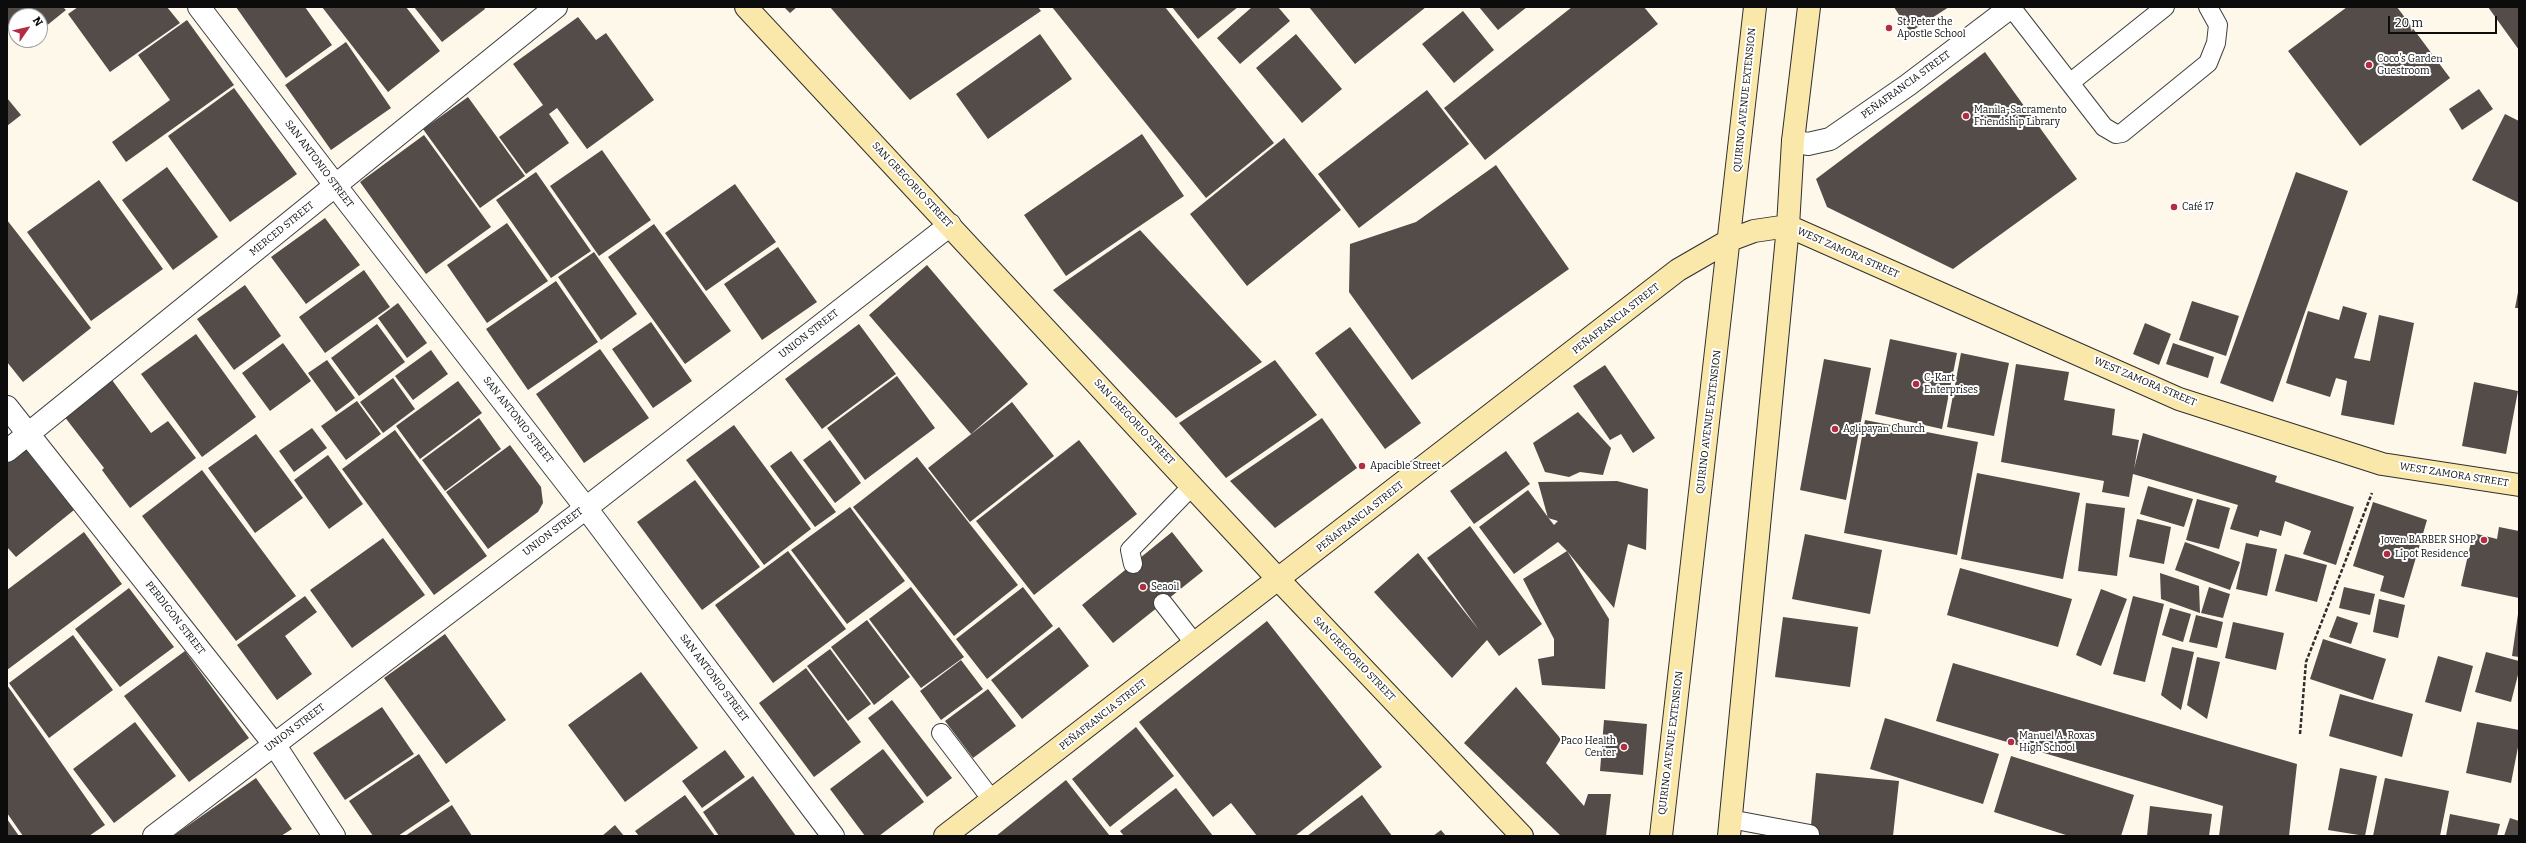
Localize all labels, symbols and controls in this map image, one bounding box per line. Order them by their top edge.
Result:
north arrow [8,8,48,48]
scale bar [2390,8,2499,34]
text: N [30,14,45,29]
place label: St. Peter the Apostle School [1897,16,1966,40]
text: 20 m [2395,16,2423,30]
marker: St. Peter the Apostle School [1884,23,1894,33]
street label: QUIRINO AVENUE EXTENSION [1731,27,1759,173]
street label: PEÑAFRANCIA STREET [1859,49,1953,121]
place label: Coco's Garden Guestroom [2377,53,2442,76]
marker: Coco's Garden Guestroom [2364,60,2374,70]
place label: Manila-Sacramento Friendship Library [1974,104,2067,128]
marker: Manila-Sacramento Friendship Library [1961,111,1971,121]
street label: SAN ANTONIO STREET [282,118,356,210]
street label: SAN GREGORIO STREET [869,140,955,230]
street label: MERCED STREET [247,199,317,259]
place label: Café 17 [2182,201,2214,213]
marker: Café 17 [2169,202,2179,212]
street label: WEST ZAMORA STREET [1795,225,1901,281]
street label: PEÑAFRANCIA STREET [1570,281,1662,357]
street label: UNION STREET [777,307,841,361]
street label: QUIRINO AVENUE EXTENSION [1694,349,1724,495]
street label: WEST ZAMORA STREET [2092,355,2198,409]
place label: C-Kart Enterprises [1924,372,1978,396]
street label: SAN ANTONIO STREET [480,374,556,466]
street label: SAN GREGORIO STREET [1091,377,1177,467]
marker: C-Kart Enterprises [1911,379,1921,389]
place label: Aglipayan Church [1843,423,1925,435]
marker: Aglipayan Church [1830,424,1840,434]
place label: Apacible Street [1370,460,1441,472]
street label: WEST ZAMORA STREET [2399,460,2509,490]
marker: Apacible Street [1357,461,1367,471]
street label: PEÑAFRANCIA STREET [1314,479,1406,555]
street label: UNION STREET [521,506,585,558]
place label: Joven BARBER SHOP [2381,534,2476,546]
marker: Joven BARBER SHOP [2479,535,2489,545]
place label: Lipot Residence [2395,548,2468,560]
marker: Lipot Residence [2382,549,2392,559]
street label: PERDIGON STREET [143,579,207,657]
place label: Seaoil [1151,581,1179,593]
marker: Seaoil [1138,582,1148,592]
street label: SAN GREGORIO STREET [1311,614,1397,704]
street label: SAN ANTONIO STREET [677,632,751,724]
street label: QUIRINO AVENUE EXTENSION [1656,670,1686,816]
street label: PEÑAFRANCIA STREET [1057,677,1149,753]
street label: UNION STREET [263,702,327,754]
place label: Manuel A. Roxas High School [2019,730,2095,754]
place label: Paco Health Center [1561,735,1616,758]
marker: Manuel A. Roxas High School [2006,737,2016,747]
marker: Paco Health Center [1619,742,1629,752]

